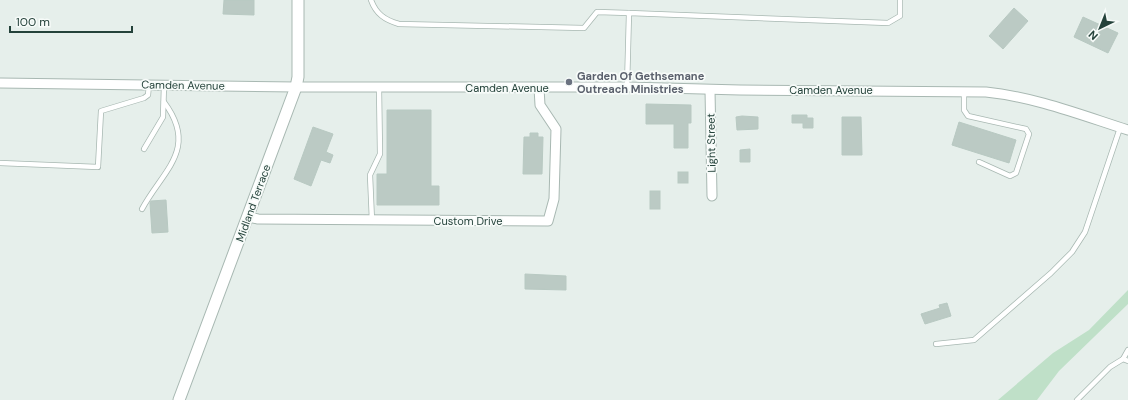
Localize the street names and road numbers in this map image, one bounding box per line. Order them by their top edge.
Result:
street label: Camden Avenue [141,77,225,93]
street label: Camden Avenue [465,81,549,95]
street label: Camden Avenue [789,83,873,97]
street label: Light Street [703,113,719,173]
street label: Midland Terrace [232,162,274,244]
street label: Custom Drive [434,214,502,228]

